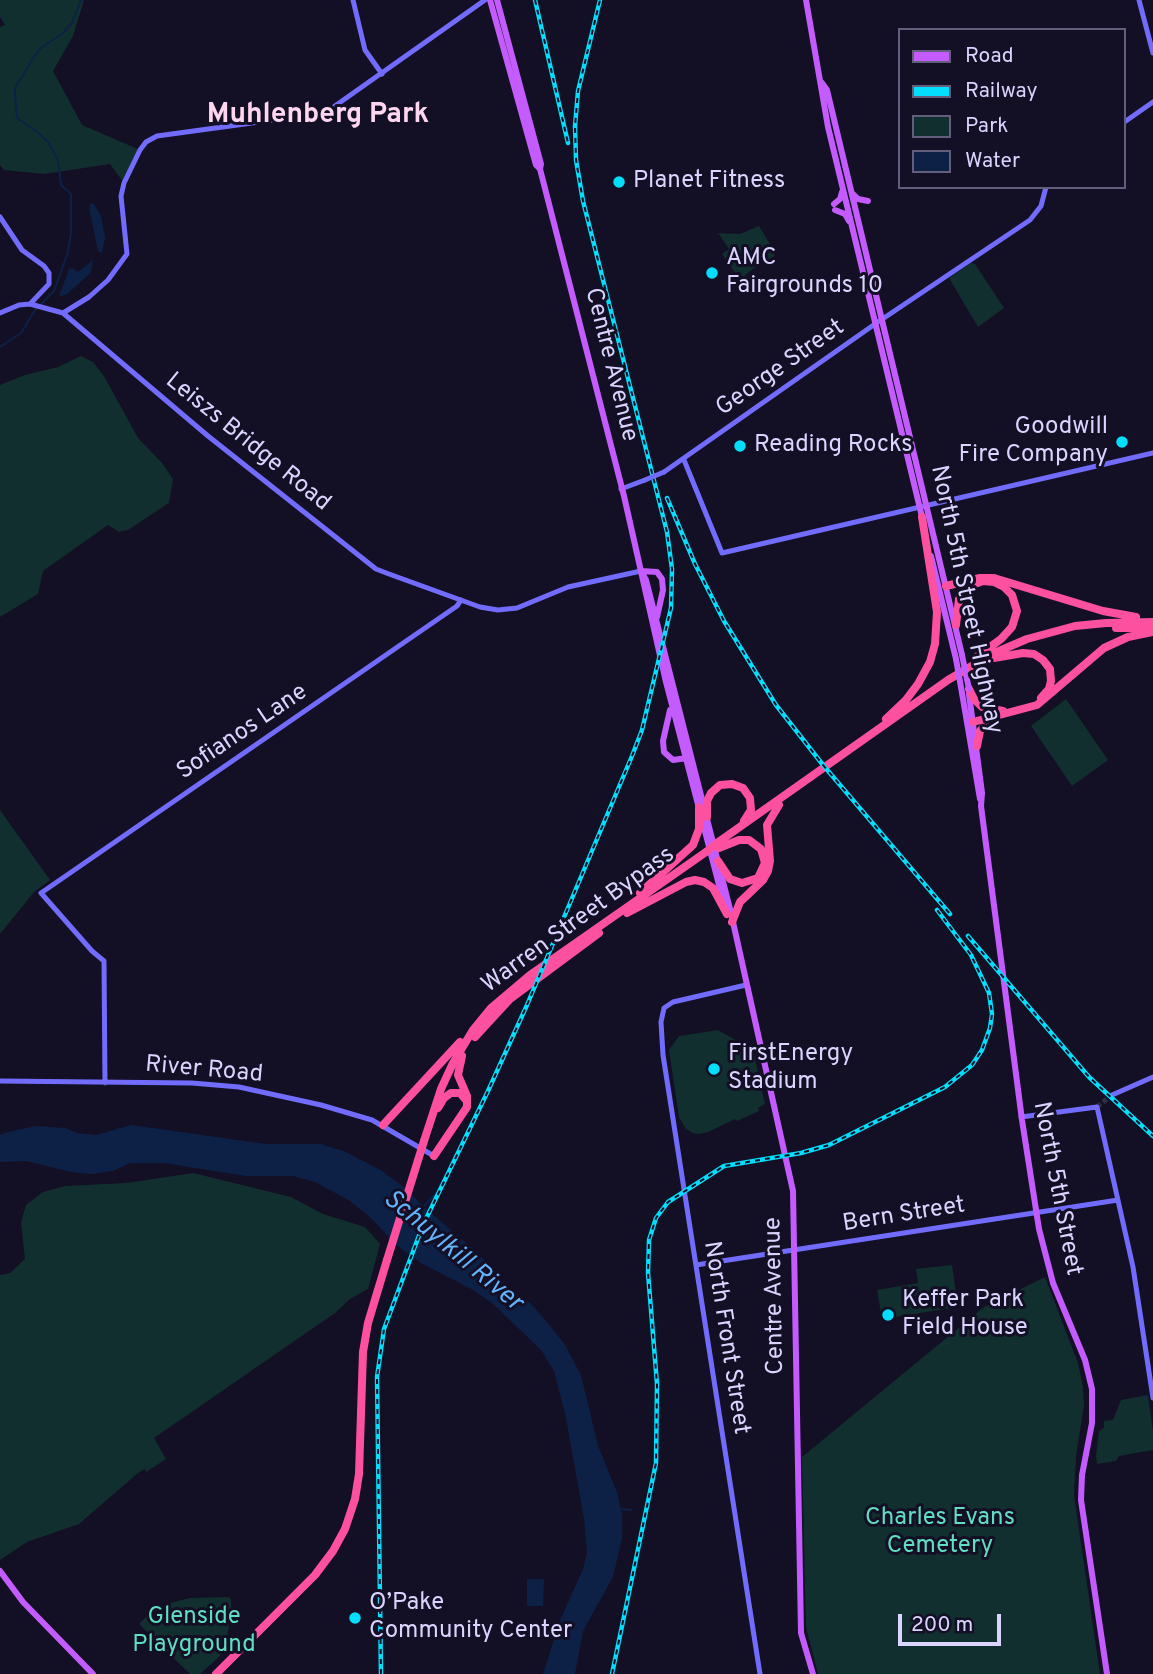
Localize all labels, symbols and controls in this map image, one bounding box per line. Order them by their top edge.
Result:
legend [898,28,1125,189]
text: Road [965,43,1014,70]
text: Railway [965,78,1038,105]
district label: Muhlenberg Park [207,99,429,133]
text: Park [965,113,1008,140]
text: Water [965,148,1020,175]
place label: Planet Fitness [633,168,785,196]
marker: Planet Fitness [611,174,627,190]
place label: AMC Fairgrounds 10 [726,245,883,301]
marker: AMC Fairgrounds 10 [704,265,720,281]
street label: Centre Avenue [577,285,643,445]
street label: George Street [711,314,851,424]
street label: Leiszs Bridge Road [159,368,335,518]
place label: Goodwill Fire Company [959,414,1108,470]
place label: Reading Rocks [754,432,912,460]
marker: Goodwill Fire Company [1114,434,1130,450]
marker: Reading Rocks [732,438,748,454]
street label: North 5th Street Highway [922,463,1008,737]
street label: Sofianos Lane [172,679,314,787]
street label: Warren Street Bypass [477,841,681,1001]
place label: FirstEnergy Stadium [728,1041,853,1097]
street label: River Road [144,1052,264,1090]
marker: FirstEnergy Stadium [706,1061,722,1077]
street label: North 5th Street [1025,1100,1087,1278]
water label: Schuylkill River [376,1185,528,1319]
street label: Bern Street [841,1192,967,1240]
street label: Centre Avenue [760,1217,792,1375]
street label: North Front Street [695,1239,755,1437]
place label: Keffer Park Field House [902,1287,1028,1343]
marker: Keffer Park Field House [880,1307,896,1323]
park label: Charles Evans Cemetery [865,1505,1015,1561]
place label: O’Pake Community Center [369,1590,572,1646]
scale bar [901,1600,1004,1644]
park label: Glenside Playground [132,1604,256,1660]
marker: O’Pake Community Center [347,1610,363,1626]
text: 200 m [911,1612,973,1639]

